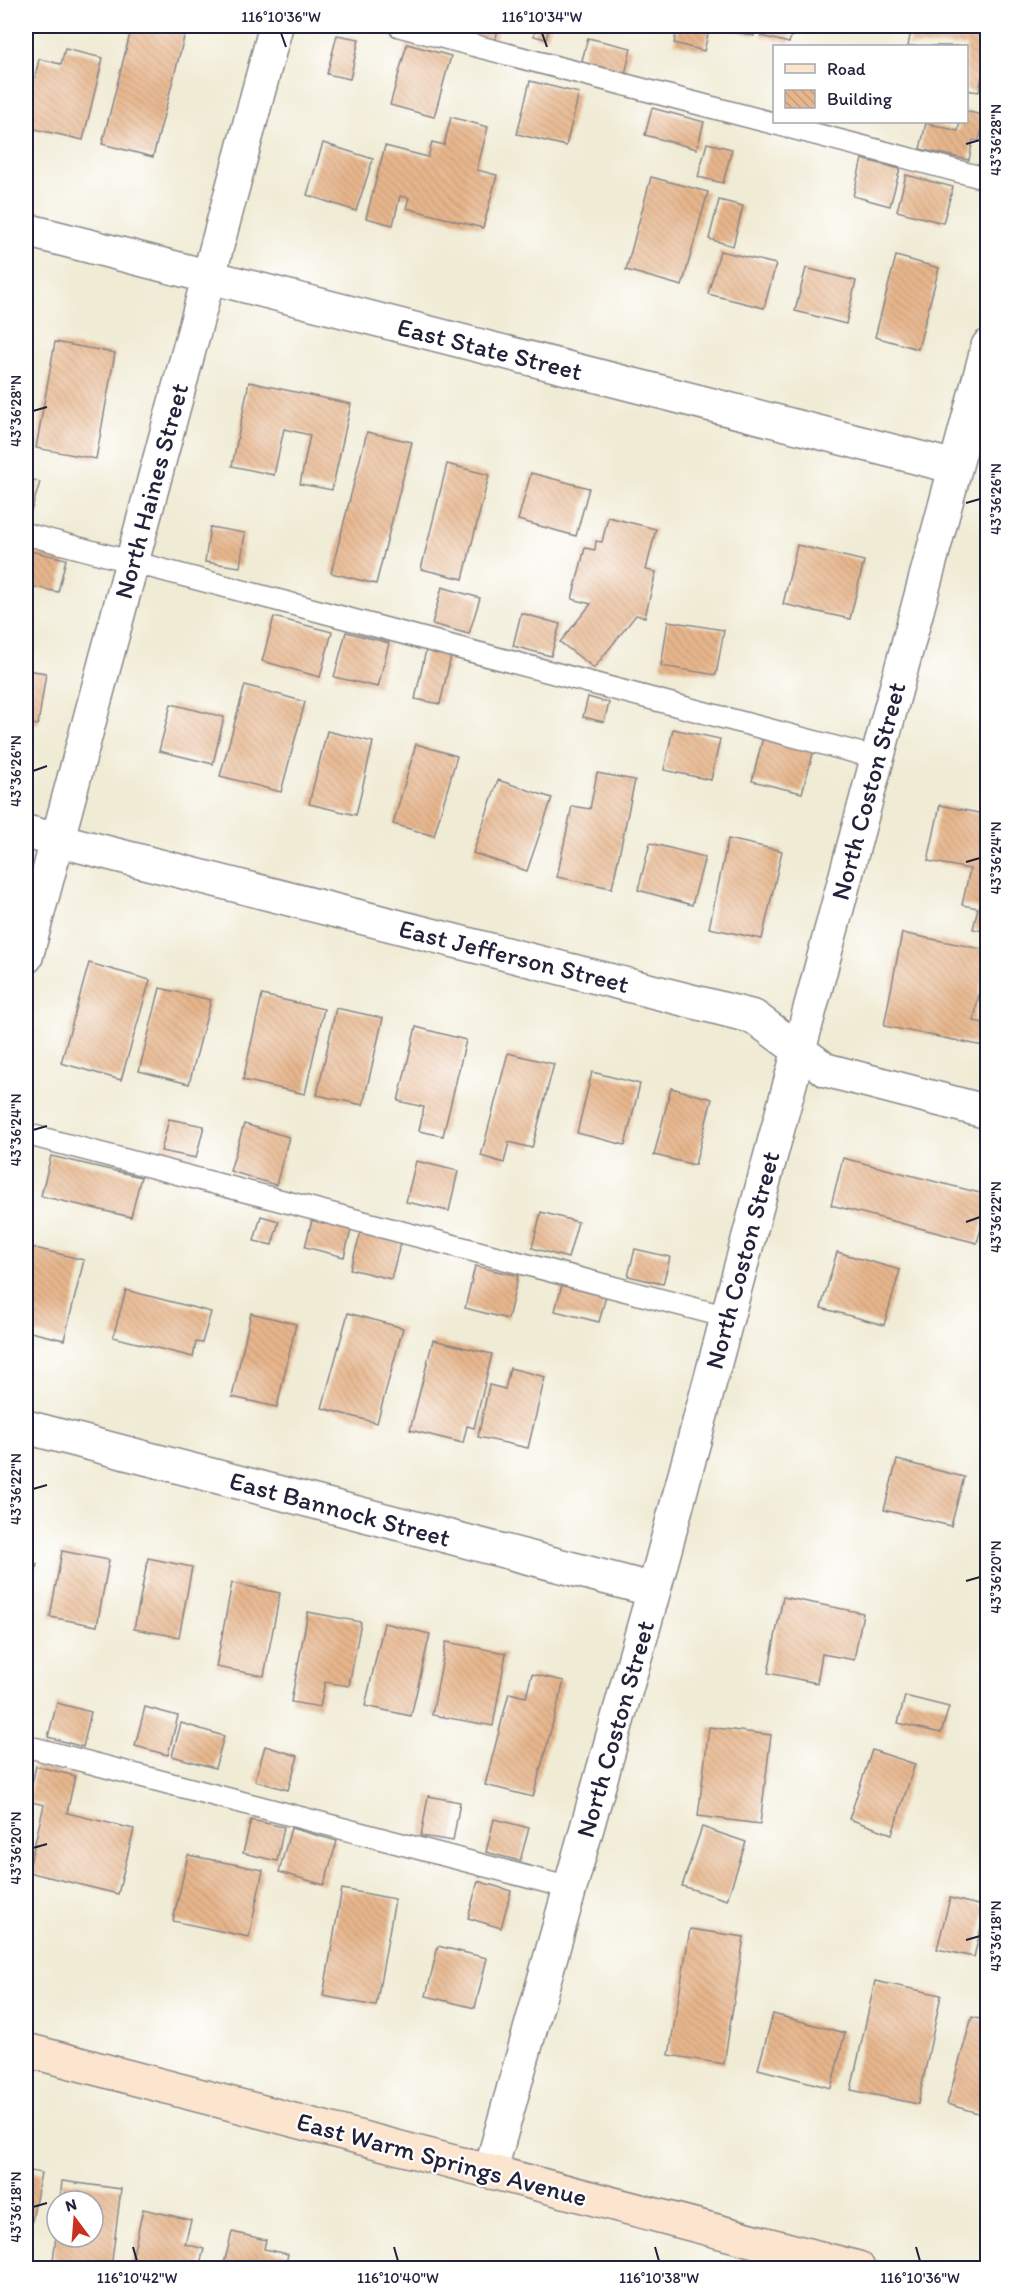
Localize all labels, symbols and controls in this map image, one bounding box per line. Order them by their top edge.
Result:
text: 116°10'36"W [241,8,321,26]
text: 116°10'34"W [502,8,583,26]
legend [773,45,968,123]
text: Road [827,58,866,80]
text: Building [827,88,893,110]
text: 43°36'28"N [987,104,1005,176]
street label: East State Street [394,311,586,388]
text: 43°36'28"N [7,375,25,447]
street label: North Haines Street [107,379,195,602]
text: 43°36'26"N [987,463,1005,535]
street label: North Coston Street [824,678,913,903]
text: 43°36'26"N [7,735,25,807]
text: 43°36'24"N [987,821,1005,895]
street label: East Jefferson Street [396,912,633,1000]
text: 43°36'24"N [7,1093,25,1167]
street label: North Coston Street [698,1147,787,1372]
text: 43°36'22"N [987,1181,1005,1253]
text: 43°36'22"N [7,1453,25,1525]
street label: East Bannock Street [226,1464,454,1554]
text: 43°36'20"N [987,1540,1005,1614]
street label: North Coston Street [569,1617,661,1841]
text: 43°36'20"N [7,1811,25,1885]
text: 43°36'18"N [987,1900,1005,1972]
street label: East Warm Springs Avenue [293,2105,591,2213]
text: 43°36'18"N [7,2171,25,2243]
north arrow [45,2189,105,2249]
text: N [63,2194,79,2216]
text: 116°10'42"W [97,2269,177,2287]
text: 116°10'40"W [357,2269,439,2287]
text: 116°10'38"W [619,2269,699,2287]
text: 116°10'36"W [880,2269,960,2287]

